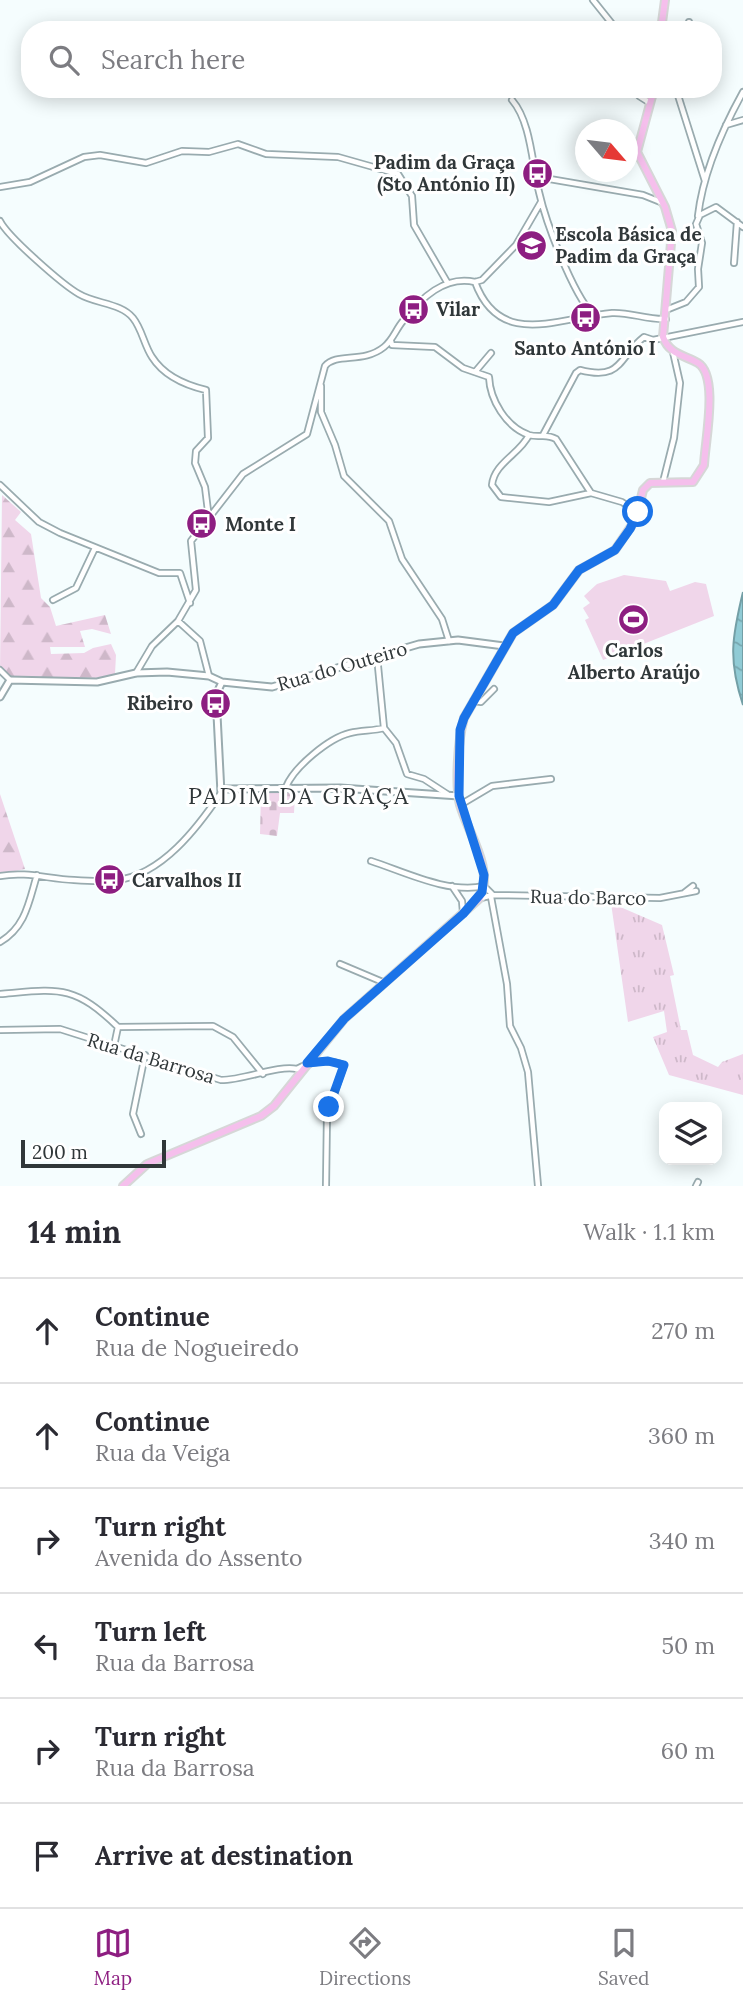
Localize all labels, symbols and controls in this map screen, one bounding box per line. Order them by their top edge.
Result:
search box [21,21,722,98]
icon: search [45,41,83,79]
text: Search here [101,43,245,76]
north arrow [575,119,638,182]
place label: Padim da Graça (Sto António II) [374,150,515,197]
bus stop icon: Padim da Graça (Sto António II) [521,156,555,190]
place label: Escola Básica de Padim da Graça [555,222,702,268]
school or university icon: Escola Básica de Padim da Graça [515,228,549,262]
bus stop icon: Vilar [396,292,430,326]
place label: Vilar [436,297,480,321]
bus stop icon: Santo António I [568,300,602,334]
place label: Santo António I [514,336,656,360]
route start [622,496,653,527]
bus stop icon: Monte I [185,507,219,541]
place label: Monte I [225,512,296,536]
sports icon: Carlos Alberto Araújo [617,602,651,636]
street label: Rua do Outeiro [274,636,410,696]
place label: Carlos Alberto Araújo [568,638,700,684]
bus stop icon: Ribeiro [199,686,233,720]
place label: Ribeiro [127,691,193,715]
district label: PADIM DA GRAÇA [188,781,410,810]
bus stop icon: Carvalhos II [92,863,126,897]
place label: Carvalhos II [132,868,242,892]
street label: Rua do Barco [530,884,646,910]
street label: Rua da Barrosa [84,1027,218,1089]
route end [313,1091,344,1122]
map controls [659,1102,722,1165]
button: layers [659,1102,722,1165]
scale bar [21,1137,166,1169]
text: 200 m [32,1140,88,1164]
text: 14 min [28,1213,121,1251]
text: Walk · 1.1 km [583,1217,715,1246]
text: Continue [95,1300,210,1333]
icon: ahead [28,1312,66,1350]
text: 270 m [651,1316,715,1345]
text: Rua de Nogueiredo [95,1333,299,1362]
text: Continue [95,1405,210,1438]
icon: ahead [28,1417,66,1455]
text: 360 m [648,1421,715,1450]
text: Rua da Veiga [95,1438,230,1467]
text: Turn right [95,1510,226,1543]
icon: right [28,1522,66,1560]
text: 340 m [649,1526,715,1555]
text: Avenida do Assento [95,1543,303,1572]
text: Turn left [95,1615,206,1648]
icon: left [28,1627,66,1665]
text: 50 m [662,1631,715,1660]
text: Rua da Barrosa [95,1648,255,1677]
text: Turn right [95,1720,226,1753]
icon: right [28,1732,66,1770]
text: 60 m [661,1736,715,1765]
text: Rua da Barrosa [95,1753,255,1782]
icon: arrive [28,1837,66,1875]
text: Arrive at destination [95,1839,353,1872]
tab: Map [94,1924,132,1990]
tab: Directions [319,1924,411,1990]
tab: Saved [598,1924,649,1990]

